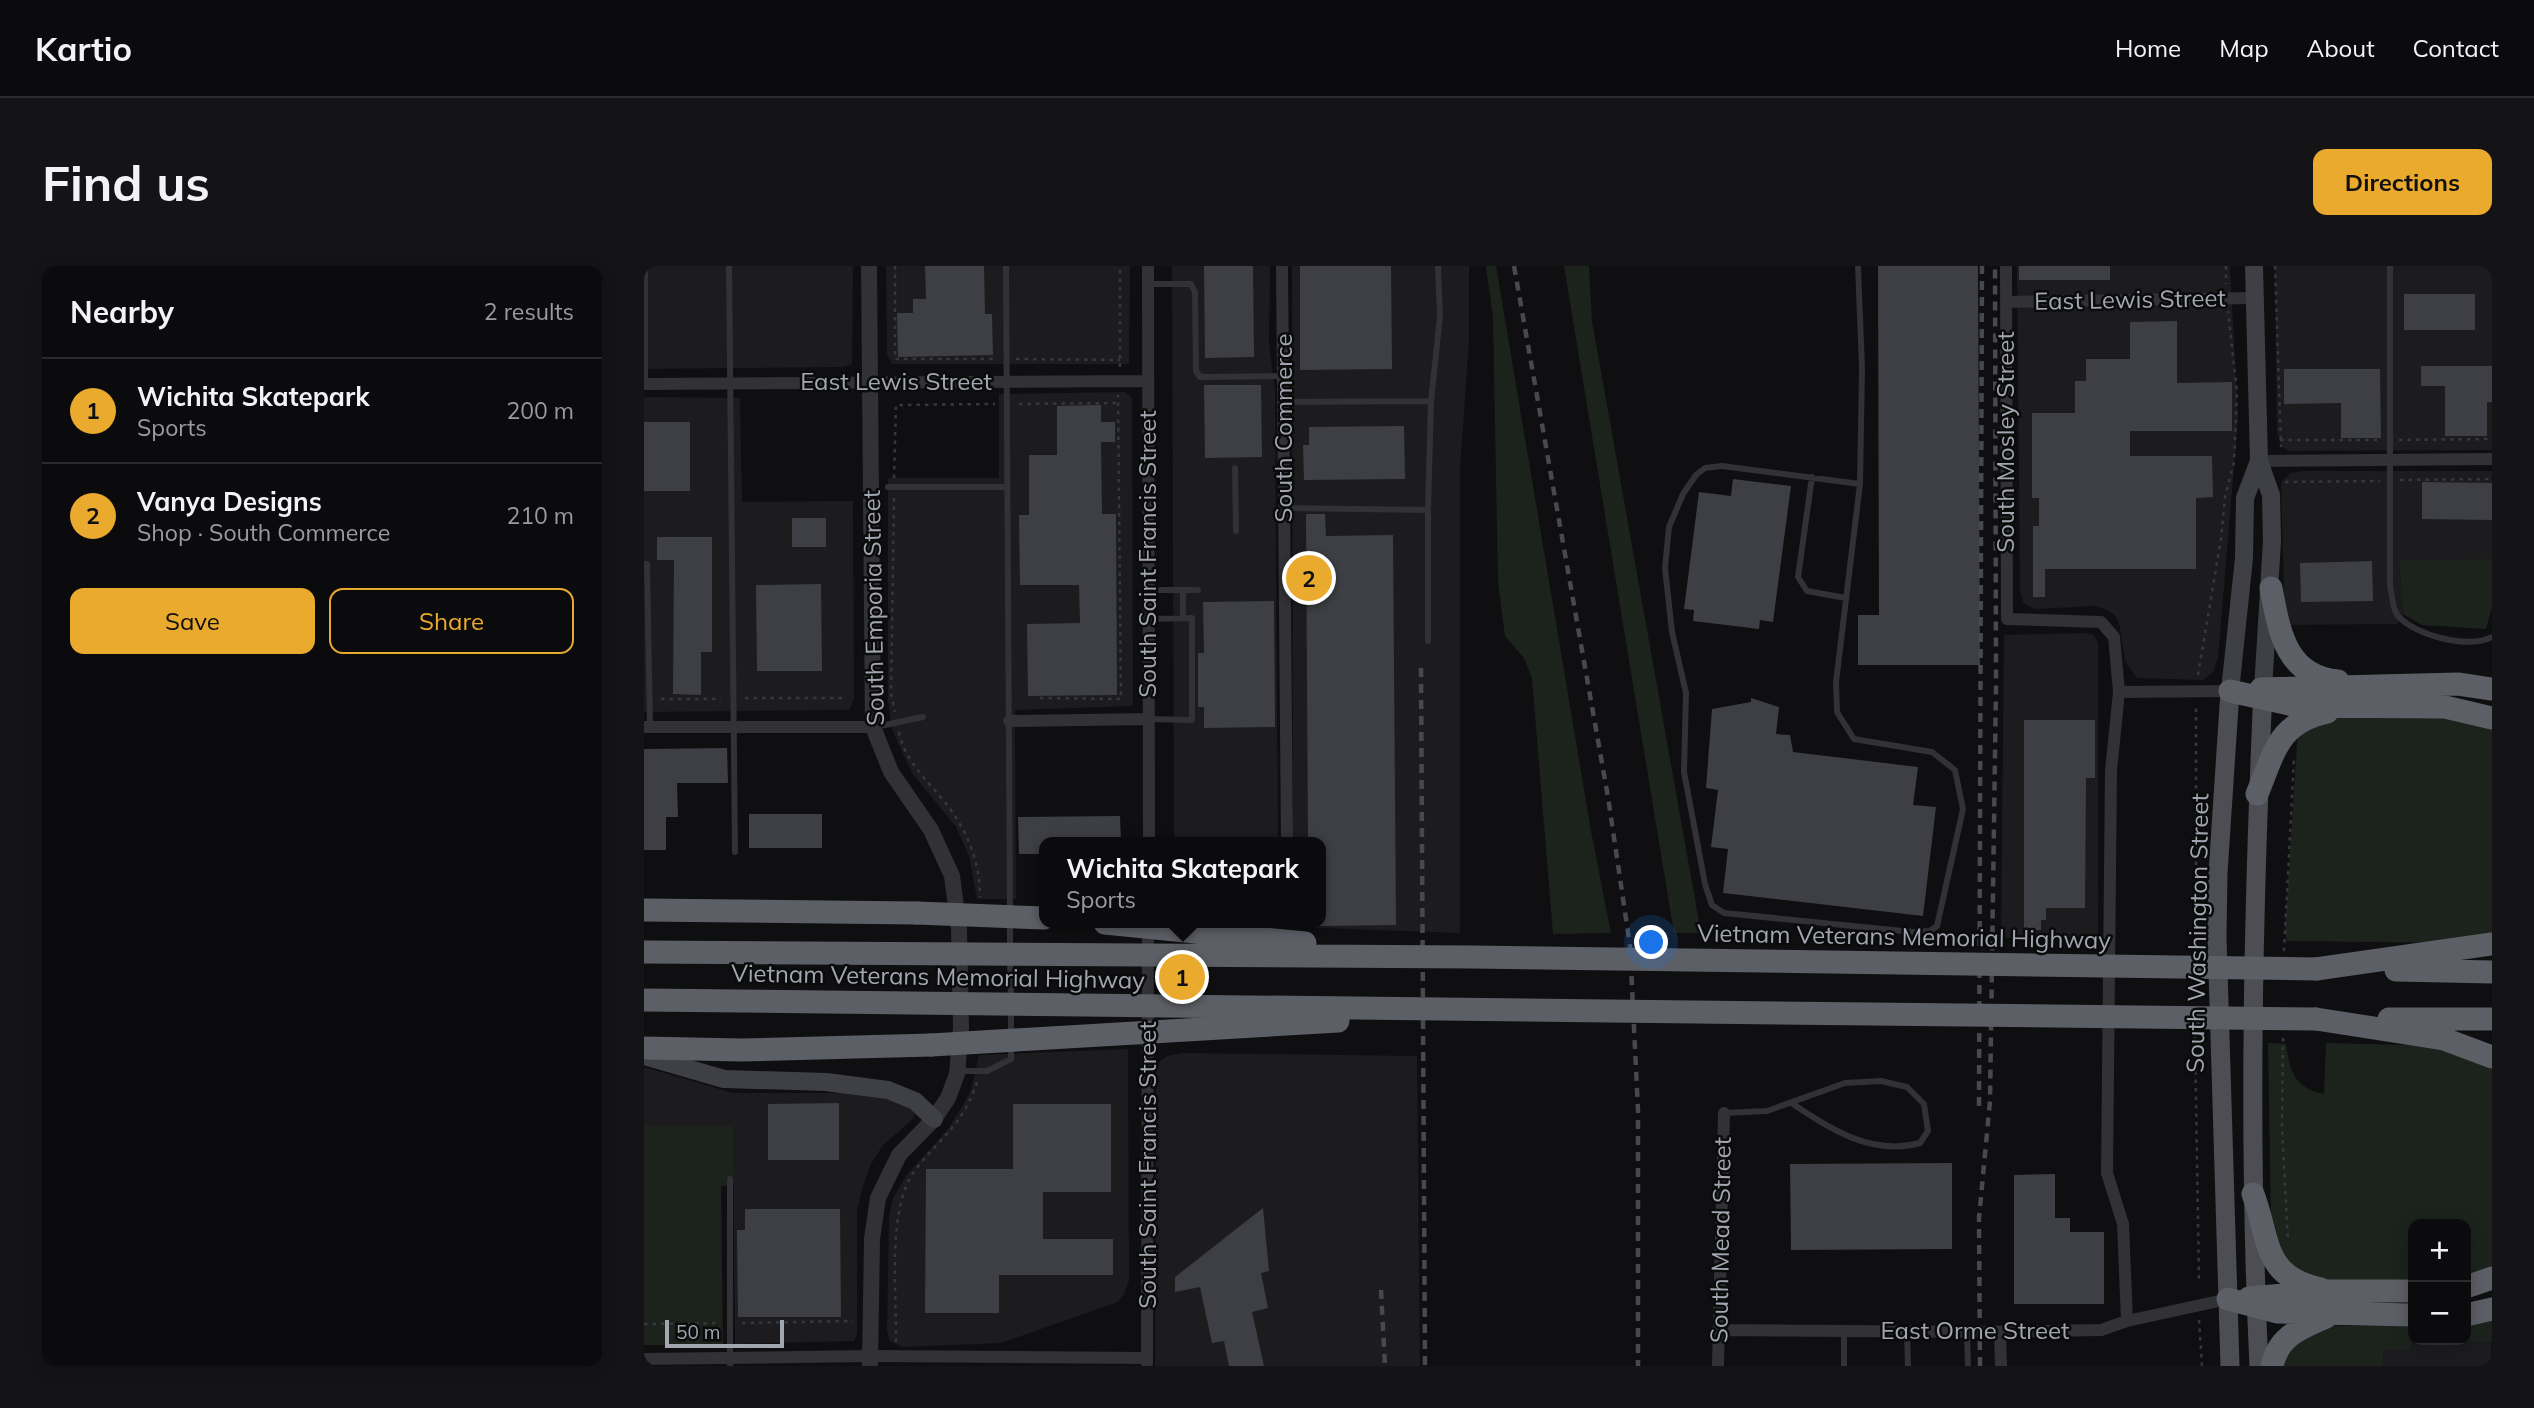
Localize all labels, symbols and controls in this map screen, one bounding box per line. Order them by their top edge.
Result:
text: Kartio [35,28,132,69]
text: Home [2115,33,2181,63]
text: Map [2219,33,2269,63]
text: About [2307,33,2375,63]
text: Contact [2413,33,2499,63]
button: Directions [2313,149,2492,215]
text: Find us [42,152,210,213]
street label: East Lewis Street [2034,282,2226,316]
text: Nearby [70,293,174,331]
text: 2 results [484,297,574,326]
street label: South Mosley Street [1990,331,2020,553]
street label: South Commerce [1268,334,1298,522]
street label: East Lewis Street [800,366,992,396]
text: Wichita Skatepark [137,380,370,413]
text: 1 [86,396,100,425]
text: 200 m [506,396,574,425]
street label: South Saint Francis Street [1132,410,1162,698]
text: Sports [137,413,207,442]
text: Vanya Designs [137,485,322,518]
street label: South Emporia Street [856,490,890,726]
text: 2 [86,501,100,530]
text: 210 m [506,501,574,530]
text: Shop · South Commerce [137,518,390,547]
pin: 2 [1286,552,1332,604]
button: Save [70,588,315,654]
button: Share [329,588,574,654]
street label: South Washington Street [2180,793,2214,1073]
popup [1039,837,1326,928]
text: Wichita Skatepark [1066,852,1299,885]
text: Sports [1066,885,1136,914]
street label: Vietnam Veterans Memorial Highway [1697,917,2112,955]
your location [1634,925,1668,959]
pin: 1 [1159,951,1205,1003]
street label: Vietnam Veterans Memorial Highway [731,957,1146,995]
street label: South Saint Francis Street [1132,1021,1162,1309]
street label: South Mead Street [1703,1137,1737,1343]
map controls [2408,1219,2471,1345]
button: + [2408,1219,2471,1282]
button: − [2408,1282,2471,1345]
street label: East Orme Street [1881,1315,2069,1345]
scale bar [665,1317,784,1349]
text: 50 m [676,1320,720,1344]

